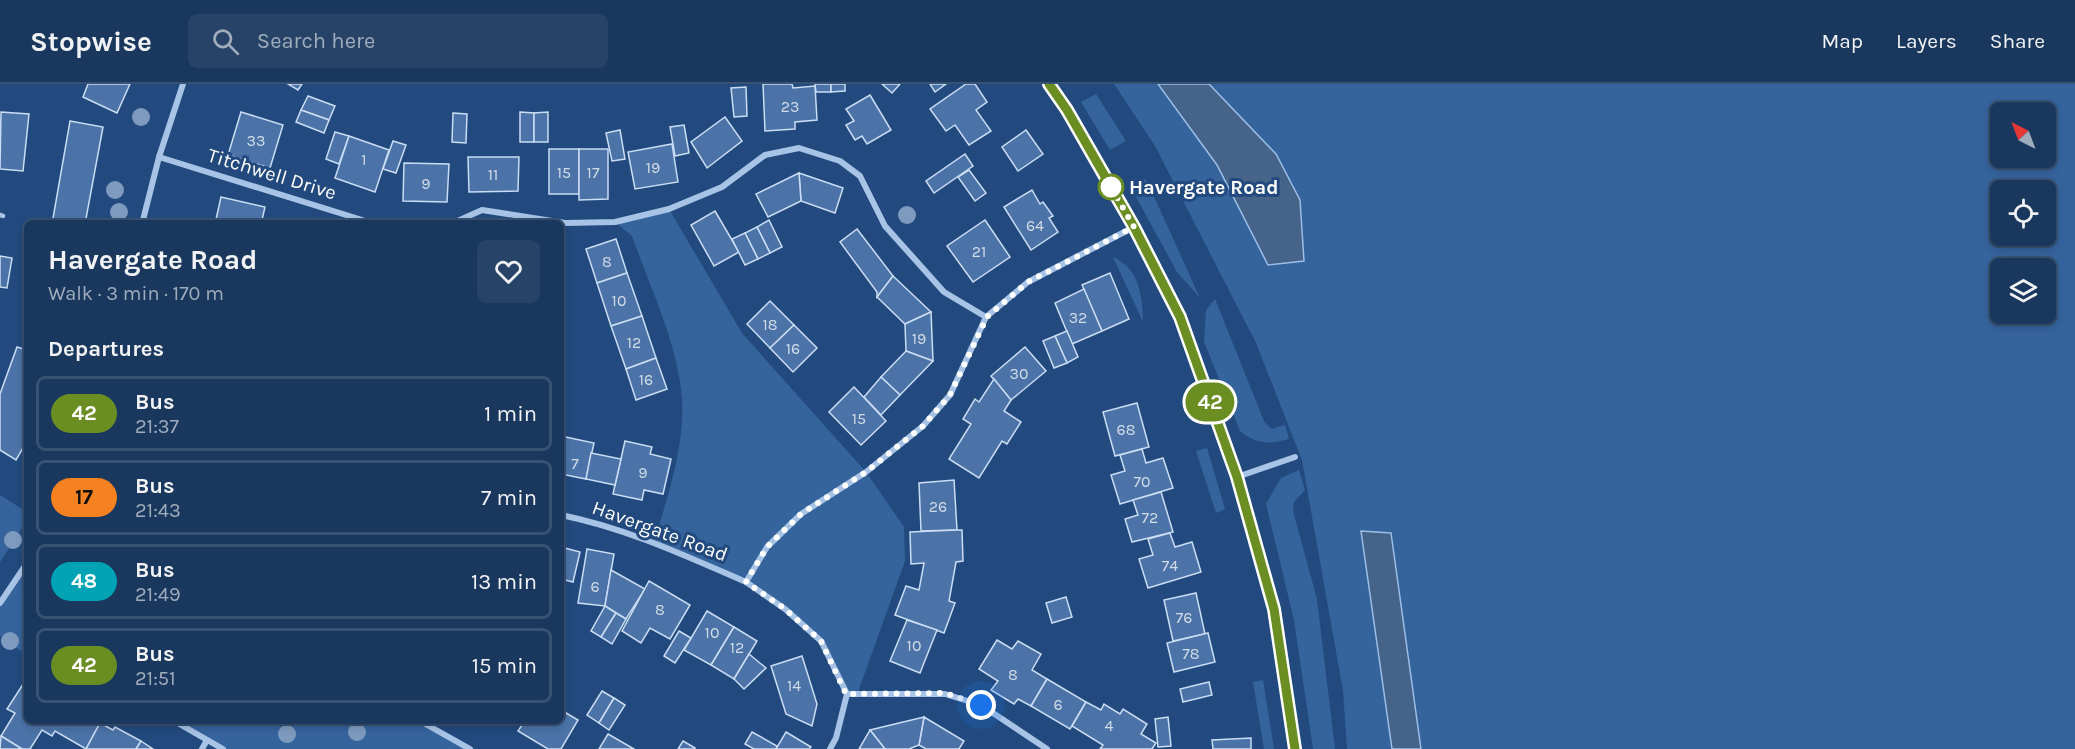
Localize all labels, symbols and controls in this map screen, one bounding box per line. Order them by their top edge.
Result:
search box [188,14,608,68]
text: Stopwise [30,25,152,58]
icon: search [209,25,242,58]
text: Search here [257,28,375,54]
text: Map [1821,29,1863,53]
text: Layers [1896,29,1957,53]
text: Share [1990,29,2045,53]
house number: 23 [781,97,799,116]
north arrow [1990,102,2056,168]
map controls [1990,102,2056,324]
house number: 33 [247,131,265,150]
street label: Titchwell Drive [205,144,339,204]
house number: 1 [361,150,367,169]
house number: 19 [646,158,660,177]
house number: 15 [557,163,571,182]
house number: 17 [587,163,600,182]
house number: 11 [488,165,498,184]
house number: 9 [421,174,431,193]
marker: Havergate Road [1098,174,1124,200]
place label: Havergate Road [1129,176,1279,199]
button: locate [1990,180,2056,246]
house number: 64 [1026,216,1044,235]
button: heart [477,240,540,303]
house number: 21 [972,242,986,261]
text: Havergate Road [48,243,257,276]
house number: 8 [602,252,612,271]
button: layers [1990,258,2056,324]
text: Walk · 3 min · 170 m [48,282,224,305]
house number: 10 [612,291,626,310]
house number: 32 [1069,308,1087,327]
house number: 18 [762,315,778,334]
house number: 19 [912,329,926,348]
house number: 12 [627,333,641,352]
text: Departures [48,336,164,362]
house number: 16 [786,339,800,358]
house number: 30 [1010,364,1028,383]
house number: 16 [639,370,653,389]
line badge: 42 [1183,382,1237,422]
text: Bus [135,389,175,415]
text: 42 [1197,390,1223,414]
text: 42 [71,401,97,425]
text: 1 min [484,401,537,427]
house number: 15 [852,409,866,428]
text: 21:37 [135,415,179,438]
house number: 68 [1117,420,1136,439]
house number: 7 [571,454,579,473]
house number: 9 [638,463,648,482]
house number: 70 [1133,472,1151,491]
text: Bus [135,473,175,499]
text: 17 [75,485,93,509]
text: 7 min [481,485,537,511]
street label: Havergate Road [589,496,731,566]
house number: 26 [929,497,947,516]
text: 21:43 [135,499,181,522]
house number: 72 [1142,508,1158,527]
house number: 74 [1162,556,1178,575]
text: Bus [135,557,175,583]
text: 48 [71,569,97,593]
text: 13 min [471,569,537,595]
house number: 6 [590,577,600,596]
text: 21:49 [135,583,181,606]
house number: 8 [655,600,665,619]
house number: 76 [1176,608,1192,627]
house number: 10 [705,623,719,642]
house number: 10 [907,636,921,655]
house number: 12 [730,638,744,657]
text: Bus [135,641,175,667]
house number: 78 [1182,644,1200,663]
text: 42 [71,653,97,677]
text: 15 min [472,653,537,679]
house number: 8 [1008,665,1018,684]
text: 21:51 [135,667,176,690]
house number: 14 [787,676,801,695]
your location [966,690,996,720]
house number: 6 [1053,695,1063,714]
house number: 4 [1105,716,1114,735]

